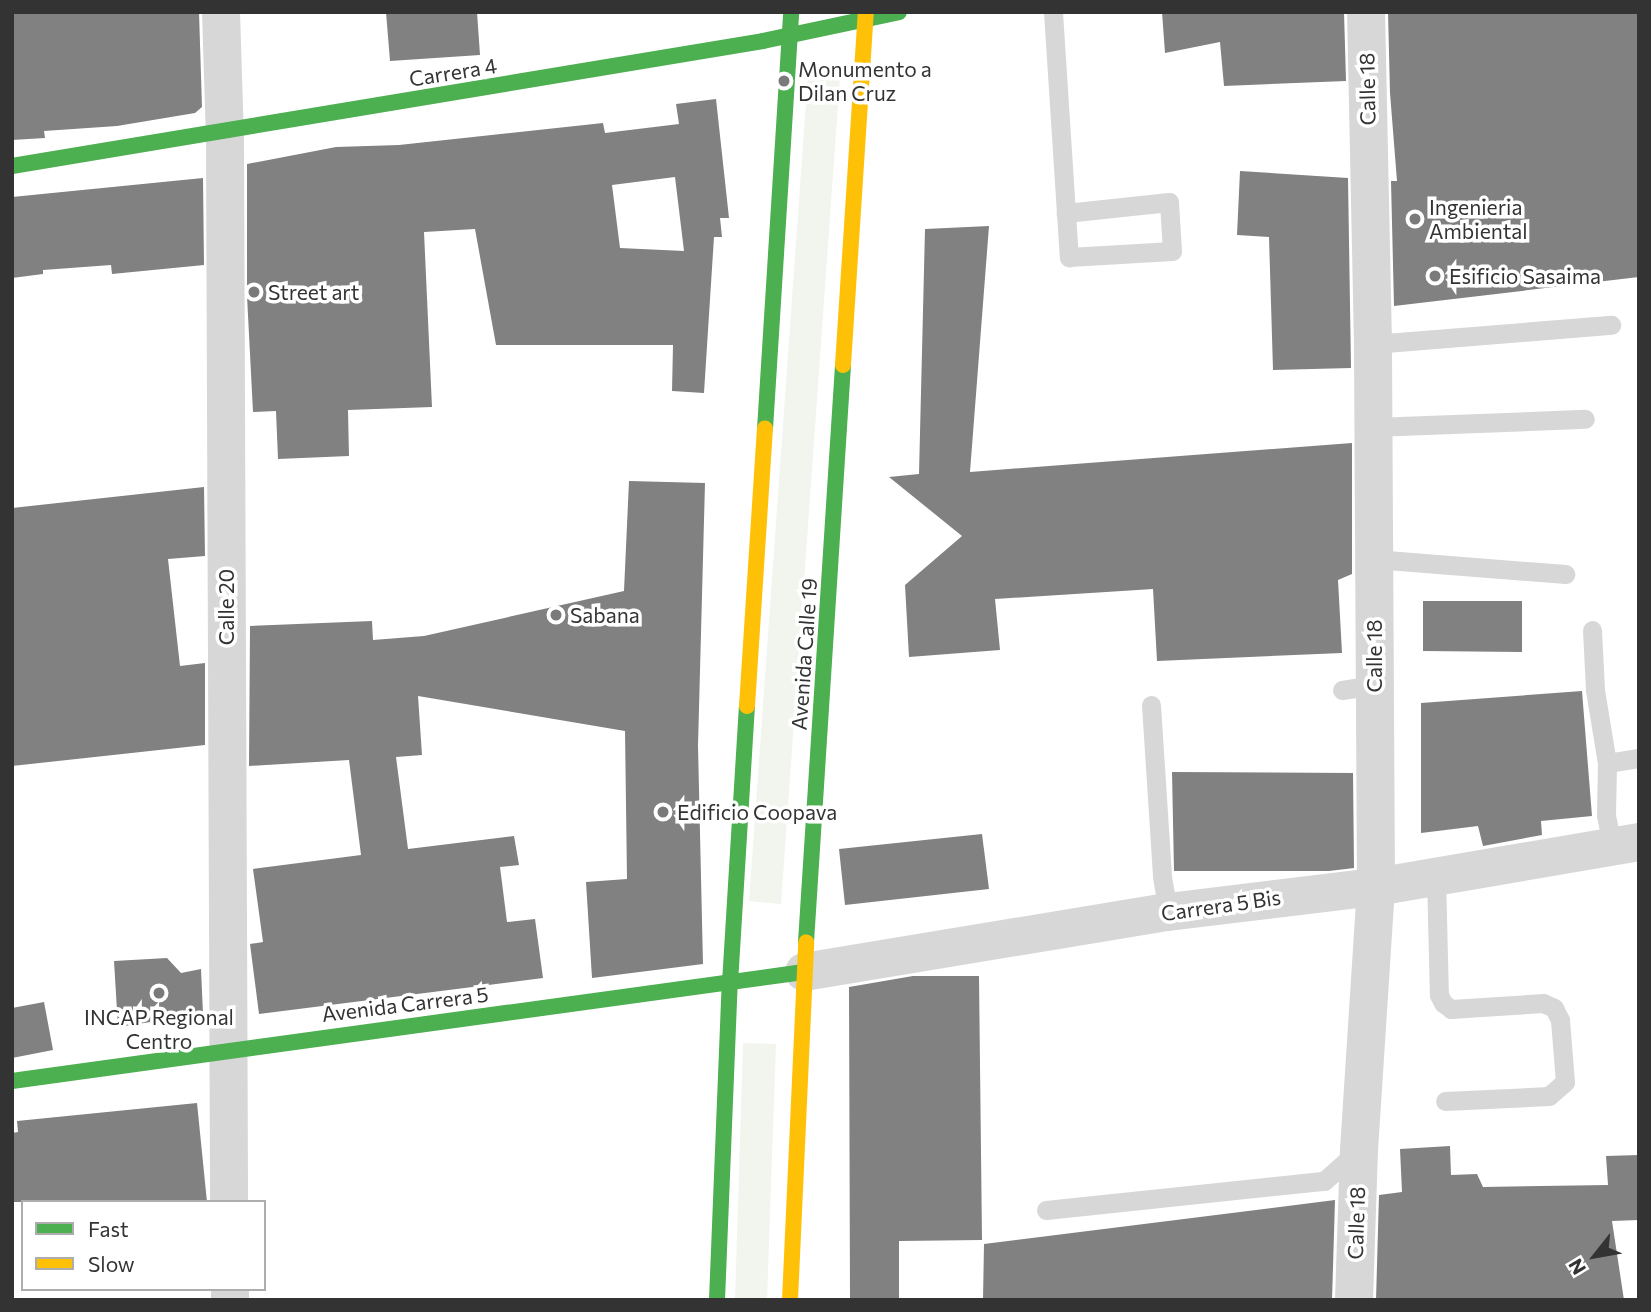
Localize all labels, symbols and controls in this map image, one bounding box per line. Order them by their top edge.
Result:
street label: Calle 18 [1354,52,1380,126]
street label: Carrera 4 [407,53,499,91]
place label: Monumento a Dilan Cruz [798,56,932,106]
marker: Monumento a Dilan Cruz [776,73,792,89]
place label: Ingenieria Ambiental [1429,194,1528,244]
marker: Ingenieria Ambiental [1407,211,1423,227]
place label: Esificio Sasaima [1449,263,1601,289]
marker: Esificio Sasaima [1427,268,1443,284]
place label: Street art [268,279,359,305]
marker: Street art [246,284,262,300]
street label: Calle 20 [213,569,239,645]
street label: Avenida Calle 19 [786,577,822,731]
place label: Sabana [570,602,640,628]
marker: Sabana [548,607,564,623]
street label: Calle 18 [1361,620,1387,692]
place label: Edificio Coopava [677,799,837,825]
marker: Edificio Coopava [655,804,671,820]
street label: Carrera 5 Bis [1160,884,1282,926]
street label: Avenida Carrera 5 [320,981,490,1027]
marker: INCAP Regional Centro [151,985,167,1001]
place label: INCAP Regional Centro [84,1004,234,1054]
street label: Calle 18 [1342,1186,1370,1260]
legend [21,1200,266,1291]
text: Fast [88,1216,129,1241]
north arrow [1560,1221,1630,1291]
text: Slow [88,1251,135,1276]
text: N [1563,1255,1590,1279]

